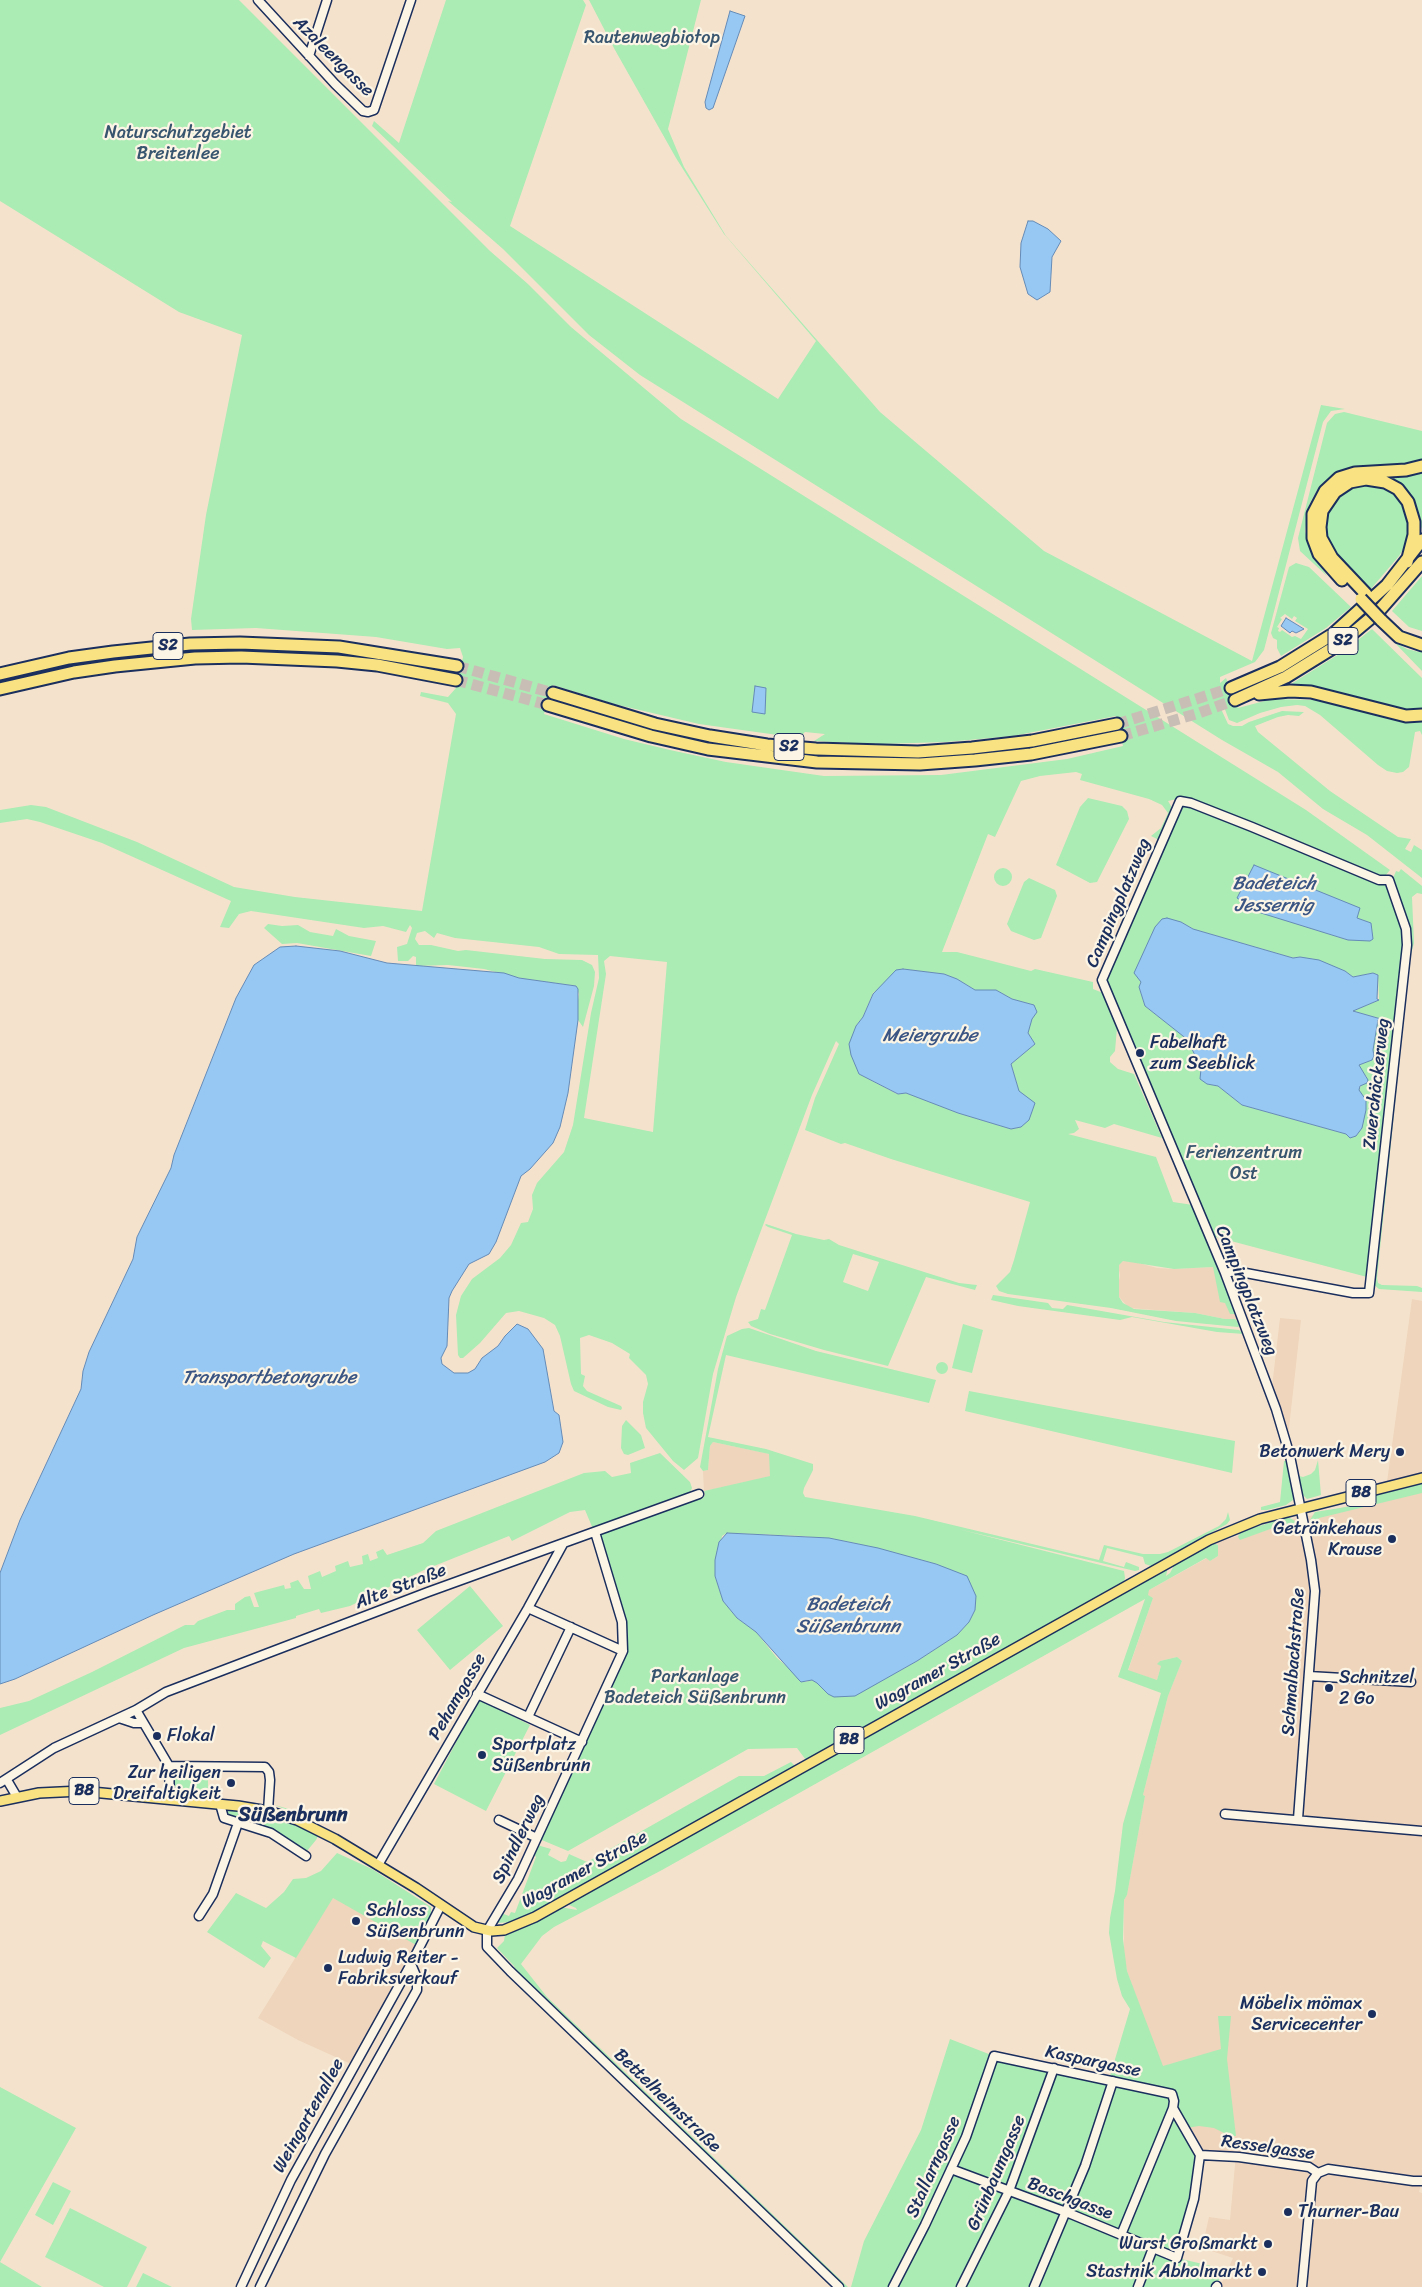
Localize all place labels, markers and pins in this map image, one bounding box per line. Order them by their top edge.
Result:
place label: Fabelhaft zum Seeblick [1150,1032,1255,1074]
marker: Fabelhaft zum Seeblick [1134,1047,1146,1059]
place label: Betonwerk Mery [1259,1441,1390,1463]
marker: Betonwerk Mery [1394,1446,1406,1458]
place label: Getränkehaus Krause [1273,1518,1382,1560]
marker: Getränkehaus Krause [1386,1533,1398,1545]
place label: Schnitzel 2 Go [1339,1667,1414,1710]
marker: Schnitzel 2 Go [1323,1682,1335,1694]
place label: Flokal [167,1725,215,1747]
marker: Flokal [151,1730,163,1742]
place label: Sportplatz Süßenbrunn [492,1734,590,1776]
marker: Sportplatz Süßenbrunn [476,1749,488,1761]
place label: Zur heiligen Dreifaltigkeit [113,1762,221,1805]
marker: Zur heiligen Dreifaltigkeit [225,1777,237,1789]
place label: Schloss Süßenbrunn [366,1900,464,1942]
marker: Schloss Süßenbrunn [350,1915,362,1927]
place label: Ludwig Reiter - Fabriksverkauf [338,1947,459,1990]
marker: Ludwig Reiter - Fabriksverkauf [322,1962,334,1974]
place label: Möbelix mömax Servicecenter [1240,1993,1362,2036]
marker: Möbelix mömax Servicecenter [1366,2008,1378,2020]
place label: Thurner-Bau [1298,2201,1399,2223]
marker: Thurner-Bau [1282,2206,1294,2218]
place label: Wurst Großmarkt [1119,2233,1258,2255]
marker: Wurst Großmarkt [1262,2238,1274,2250]
place label: Stastnik Abholmarkt [1086,2261,1252,2283]
marker: Stastnik Abholmarkt [1256,2266,1268,2278]

